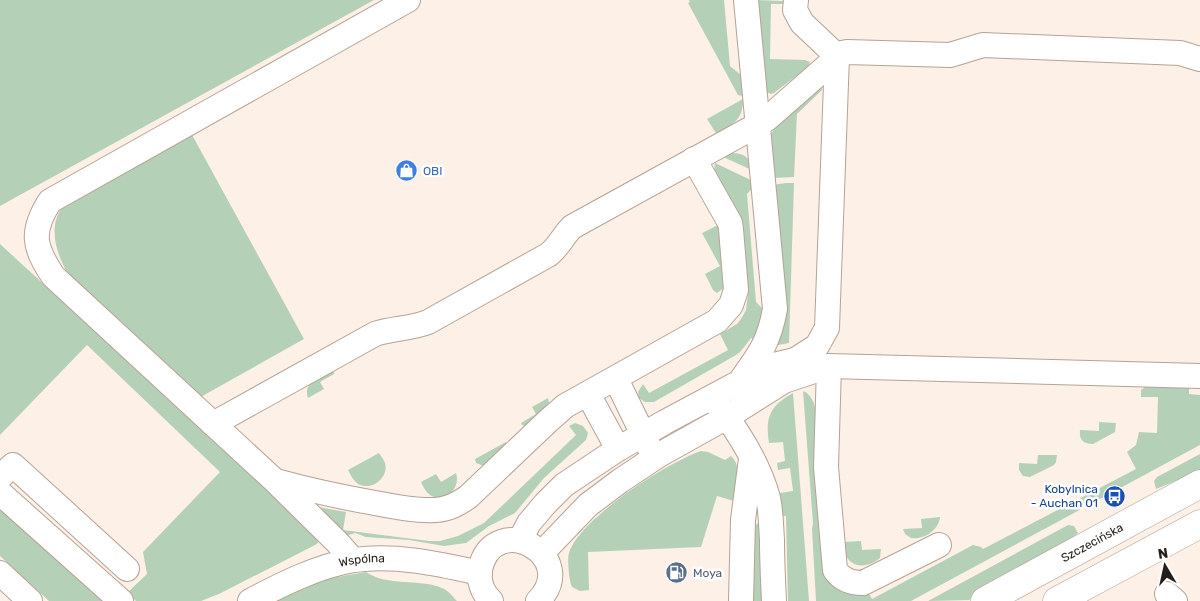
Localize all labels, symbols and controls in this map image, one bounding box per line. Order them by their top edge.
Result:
shop icon: OBI [395,159,419,183]
place label: OBI [423,164,442,178]
place label: Kobylnica - Auchan 01 [1031,482,1098,510]
bus stop icon: Kobylnica - Auchan 01 [1102,484,1126,508]
street label: Szczecińska [1059,520,1126,565]
north arrow [1140,541,1190,591]
text: N [1157,544,1169,563]
street label: Wspólna [337,551,385,570]
fuel station icon: Moya [665,561,689,585]
place label: Moya [693,566,722,580]

